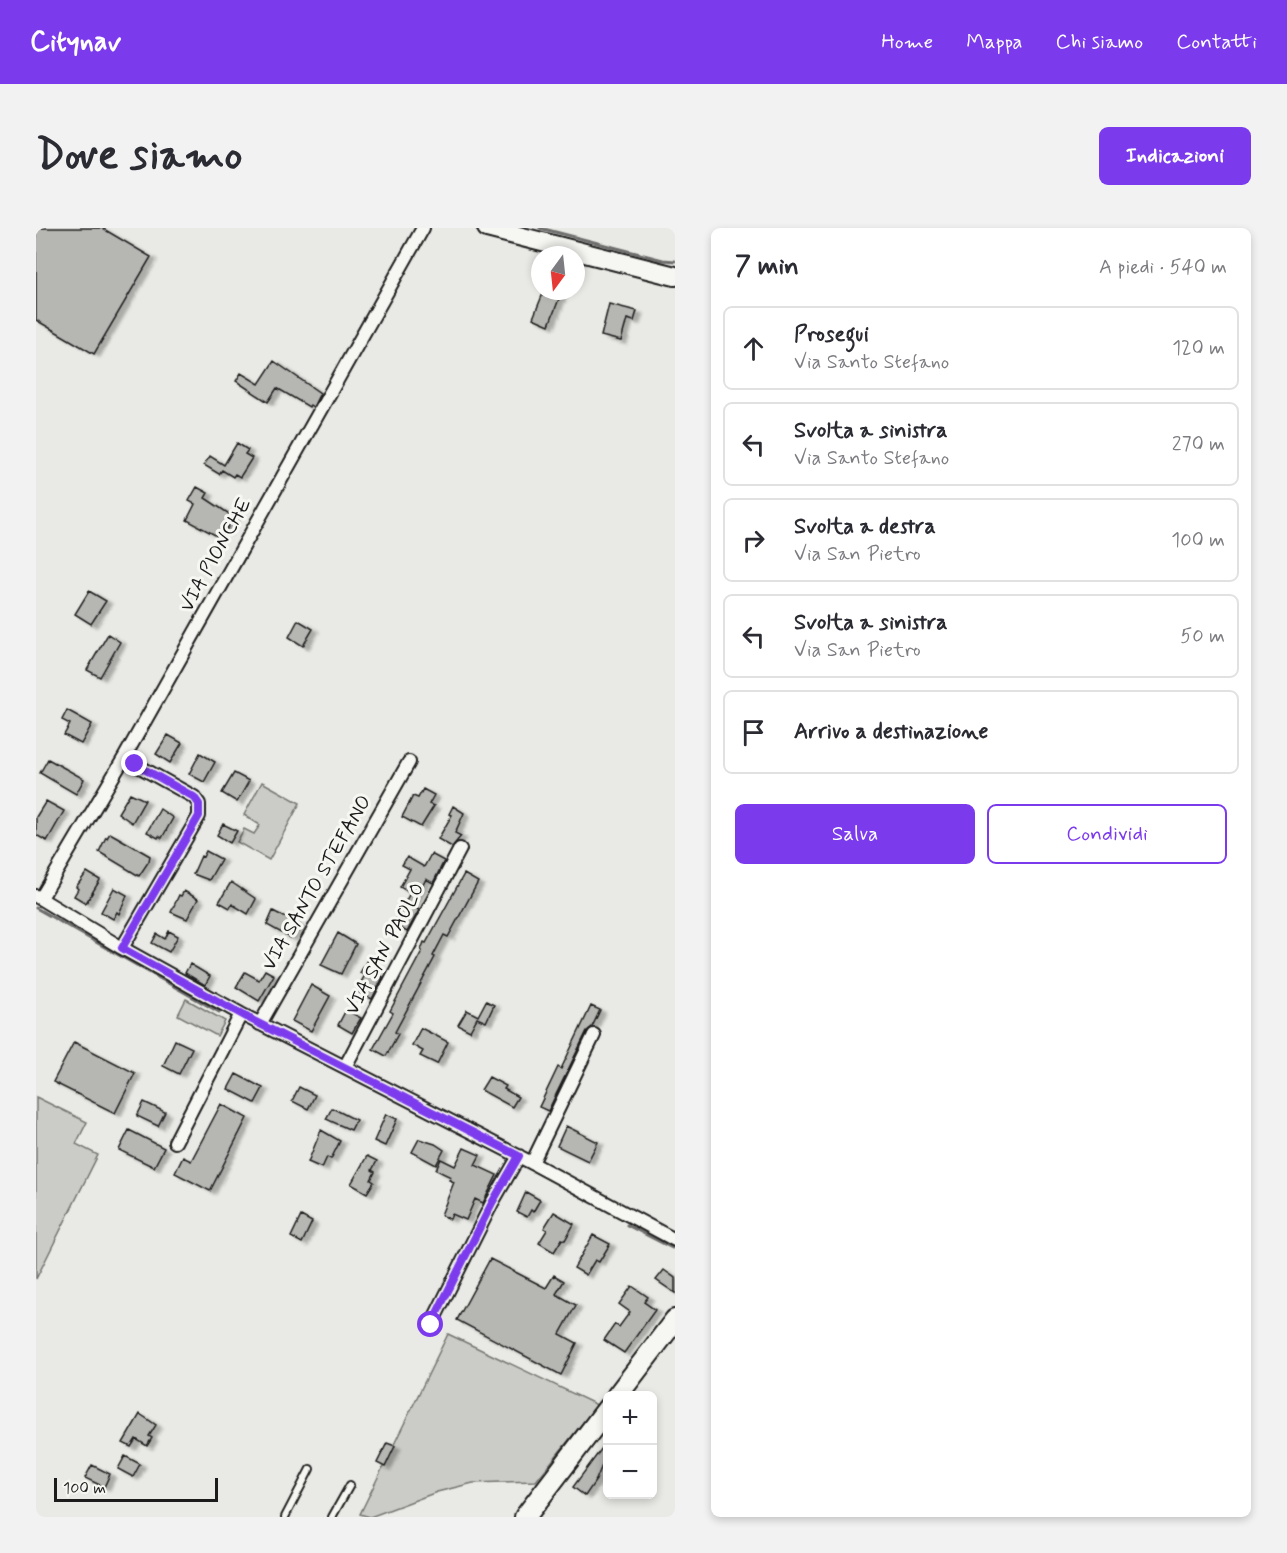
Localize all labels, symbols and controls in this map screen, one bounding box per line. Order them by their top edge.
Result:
text: Citynav [30,24,121,61]
text: Home [881,28,933,56]
text: Mappa [966,28,1022,56]
text: Chi siamo [1055,28,1143,56]
text: Contatti [1176,28,1257,56]
button: Indicazioni [1099,127,1251,185]
text: Dove siamo [36,129,242,184]
north arrow [531,246,585,300]
text: 7 min [735,250,799,284]
text: A piedi · 540 m [1099,254,1227,281]
text: Prosegui [794,321,869,349]
icon: ahead [737,332,770,365]
text: 120 m [1172,335,1225,362]
text: Via Santo Stefano [794,349,949,376]
text: Svolta a sinistra [794,417,948,445]
icon: left [737,428,770,461]
text: 270 m [1172,431,1225,458]
text: Via Santo Stefano [794,445,949,472]
street label: VIA PIONCHE [174,493,258,617]
text: Svolta a destra [794,513,936,541]
icon: right [737,524,770,557]
text: 100 m [1171,527,1225,554]
text: Via San Pietro [794,541,921,568]
text: Svolta a sinistra [794,609,948,637]
icon: left [737,620,770,653]
text: 50 m [1180,623,1225,650]
text: Via San Pietro [794,637,921,664]
icon: arrive [737,716,770,749]
text: Arrivo a destinazione [794,718,988,746]
route end [121,750,147,776]
street label: VIA SANTO STEFANO [256,790,378,976]
button: Salva [735,804,975,864]
button: Condividi [987,804,1227,864]
street label: VIA SAN PAOLO [339,878,431,1020]
route start [417,1311,443,1337]
map controls [603,1391,657,1499]
button: + [603,1391,657,1445]
button: − [603,1445,657,1499]
scale bar [54,1475,218,1502]
text: 100 m [63,1478,106,1499]

